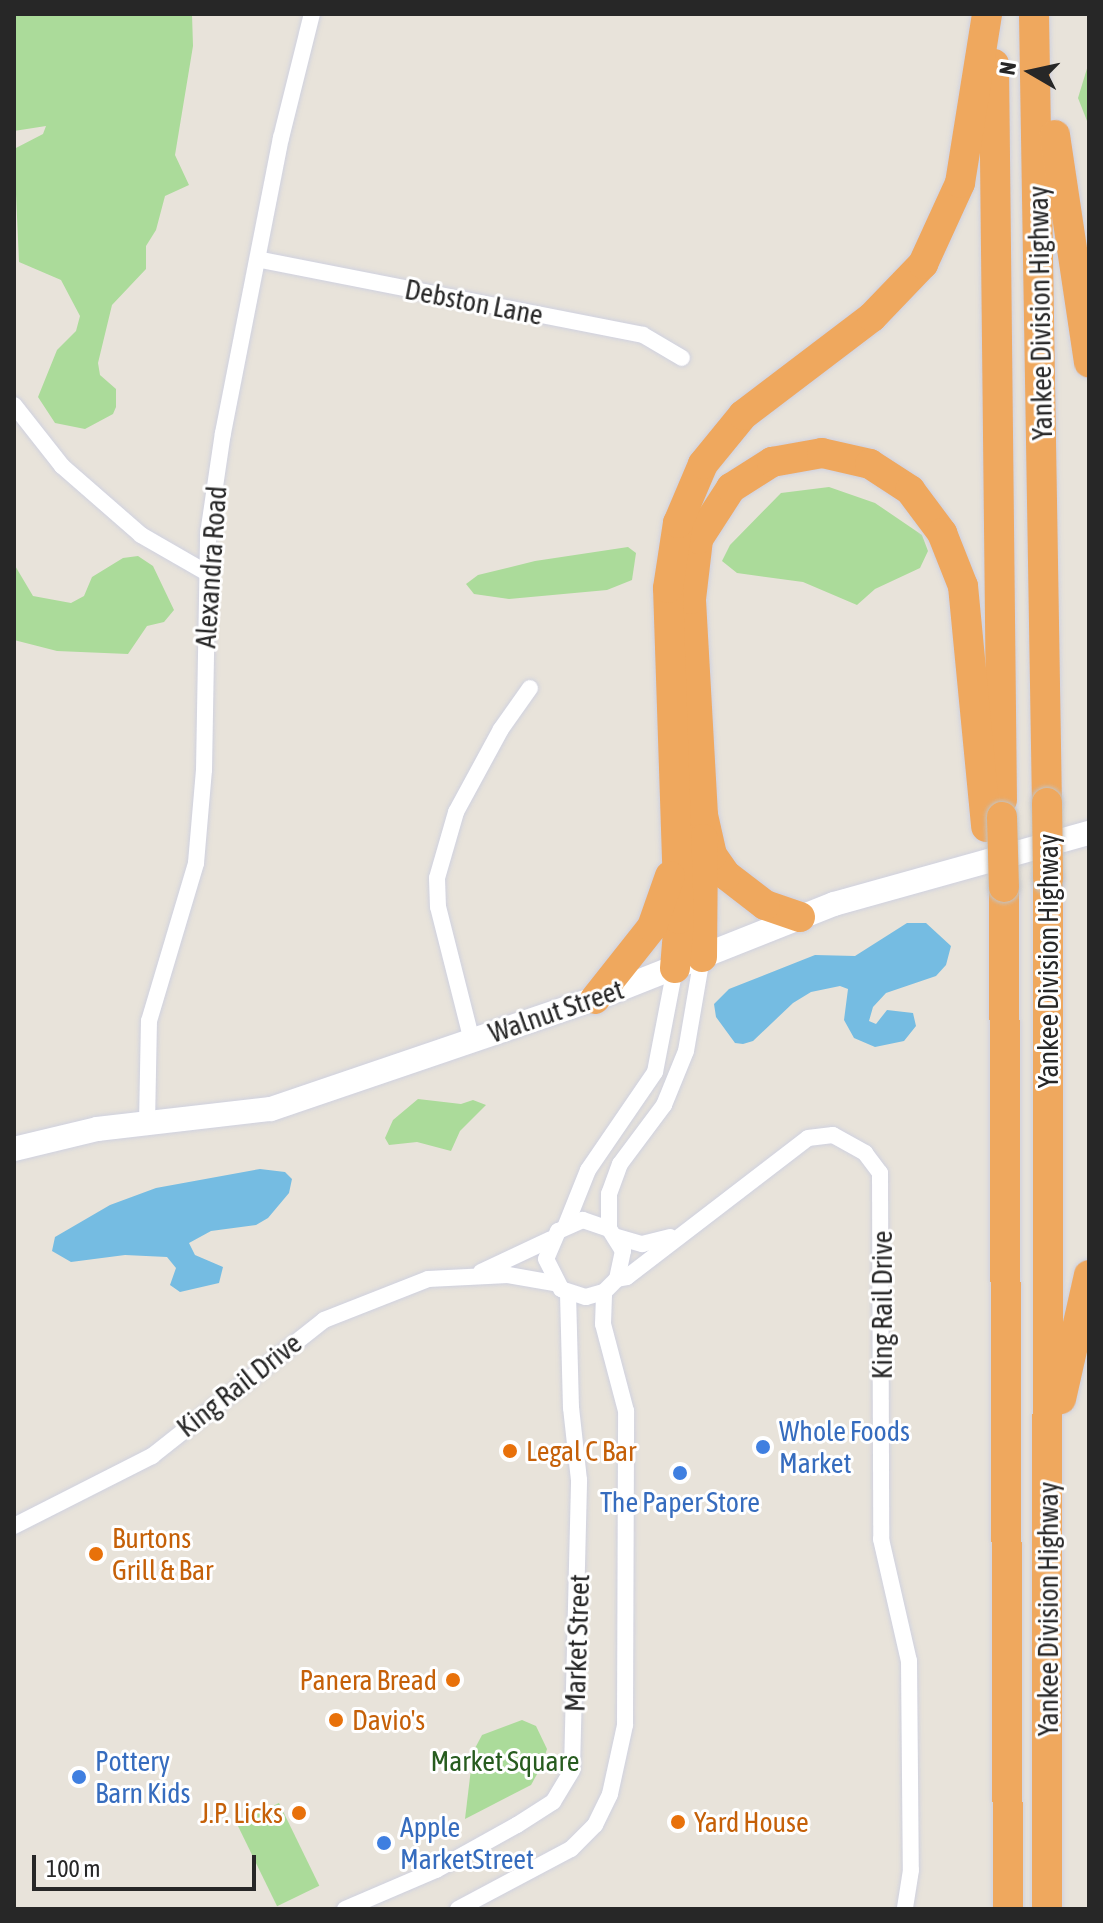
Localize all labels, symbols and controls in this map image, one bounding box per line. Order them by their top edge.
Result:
north arrow [991,32,1071,112]
text: N [993,60,1021,77]
street label: Yankee Division Highway [1021,185,1059,441]
street label: Debston Lane [402,272,546,332]
street label: Alexandra Road [189,485,233,649]
street label: Yankee Division Highway [1031,834,1065,1088]
street label: Walnut Street [484,972,628,1050]
street label: King Rail Drive [865,1231,899,1379]
street label: King Rail Drive [170,1326,308,1444]
place label: Whole Foods Market [779,1414,910,1480]
place label: Legal C Bar [526,1434,636,1468]
marker: Whole Foods Market [754,1438,772,1456]
marker: Legal C Bar [501,1442,519,1460]
marker: The Paper Store [671,1464,689,1482]
street label: Yankee Division Highway [1031,1482,1065,1736]
place label: The Paper Store [600,1485,760,1519]
place label: Burtons Grill & Bar [112,1521,213,1587]
marker: Burtons Grill & Bar [87,1545,105,1563]
street label: Market Street [558,1574,596,1712]
place label: Panera Bread [299,1663,437,1697]
marker: Panera Bread [444,1671,462,1689]
place label: Davio's [352,1703,425,1737]
marker: Davio's [327,1711,345,1729]
place label: Pottery Barn Kids [95,1744,190,1810]
park label: Market Square [431,1744,579,1778]
marker: Pottery Barn Kids [70,1768,88,1786]
place label: J.P. Licks [200,1796,283,1830]
marker: J.P. Licks [290,1804,308,1822]
place label: Yard House [694,1805,809,1839]
place label: Apple MarketStreet [400,1810,534,1876]
marker: Yard House [669,1813,687,1831]
marker: Apple MarketStreet [375,1834,393,1852]
scale bar [36,1839,260,1889]
text: 100 m [46,1855,100,1882]

